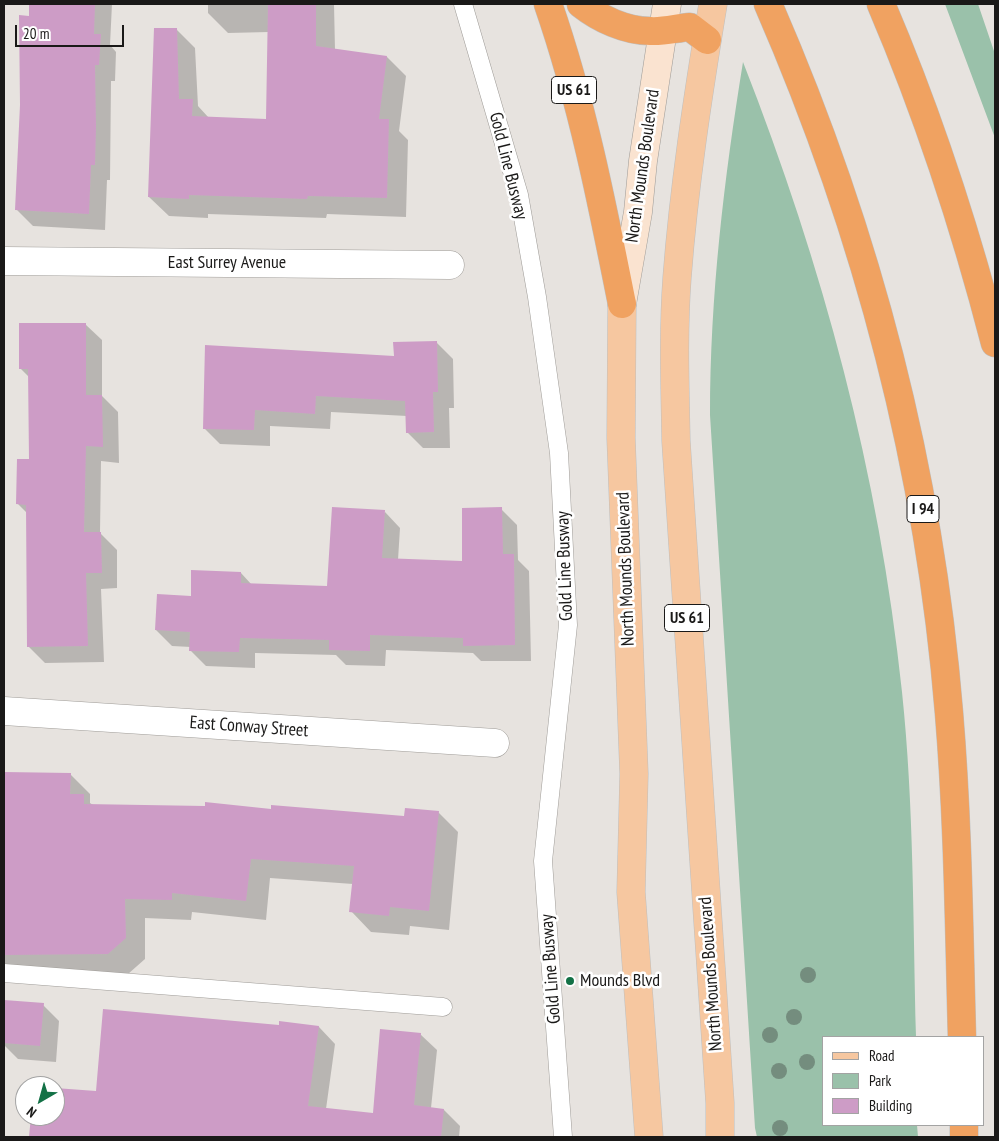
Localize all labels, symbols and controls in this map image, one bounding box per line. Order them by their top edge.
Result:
scale bar [18,15,126,47]
text: 20 m [23,24,49,43]
road number: US 61 [552,76,596,104]
street label: North Mounds Boulevard [622,88,664,244]
street label: Gold Line Busway [484,110,532,222]
street label: East Surrey Avenue [168,252,286,274]
street label: North Mounds Boulevard [613,491,639,647]
road number: I 94 [907,496,939,522]
street label: Gold Line Busway [552,511,578,621]
road number: US 61 [664,604,710,632]
street label: East Conway Street [189,712,309,742]
street label: North Mounds Boulevard [695,896,727,1052]
street label: Gold Line Busway [536,913,566,1025]
place label: Mounds Blvd [580,970,660,992]
marker: Mounds Blvd [564,975,576,987]
legend [822,1036,984,1126]
text: Road [869,1046,895,1065]
text: Park [869,1071,891,1090]
north arrow [15,1076,65,1126]
text: Building [869,1096,912,1115]
text: N [23,1103,40,1121]

